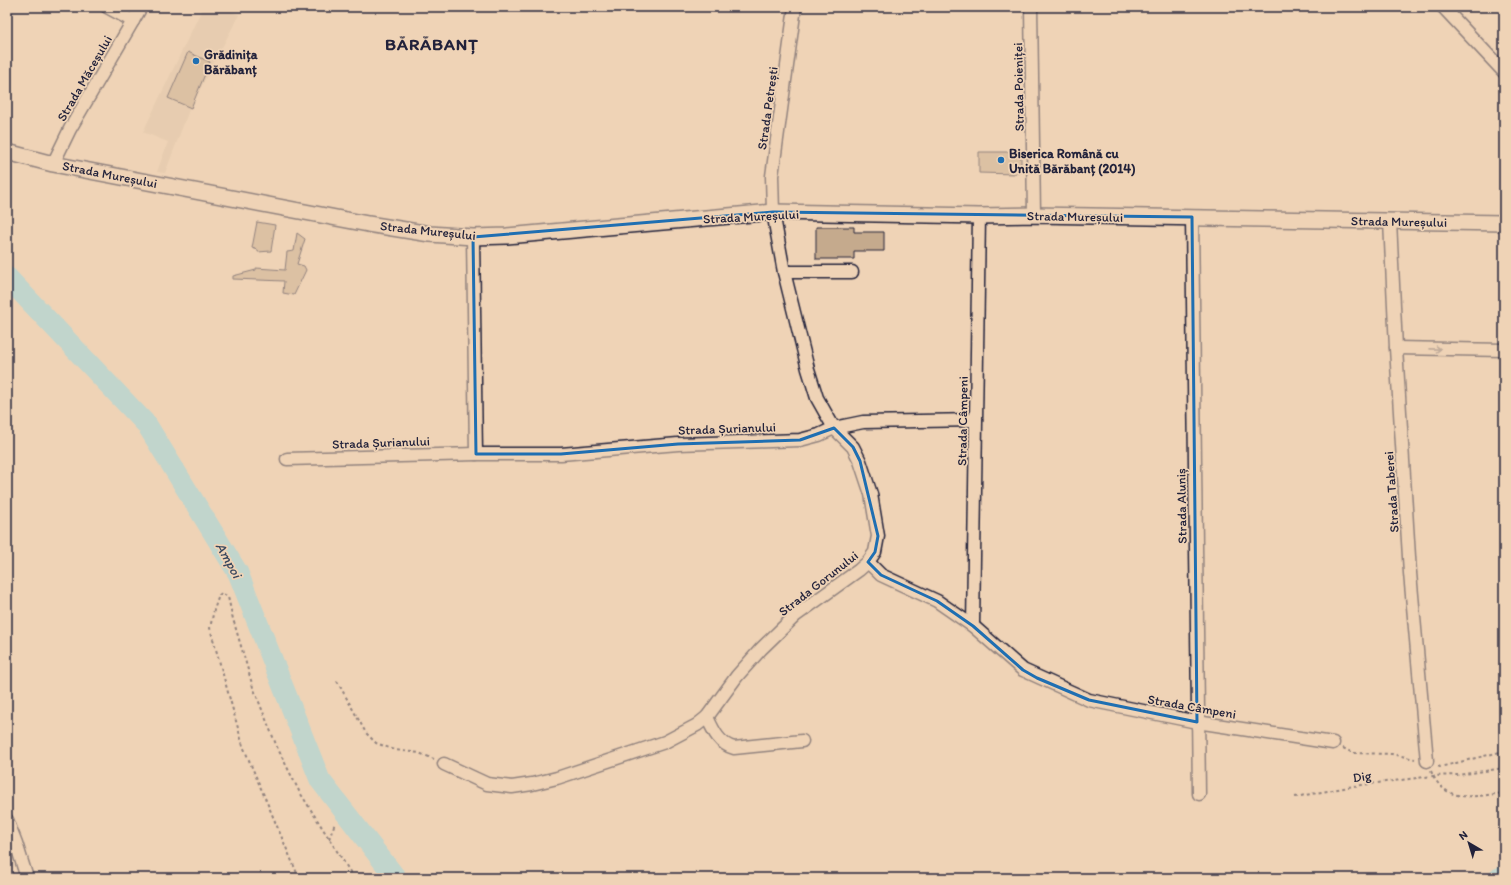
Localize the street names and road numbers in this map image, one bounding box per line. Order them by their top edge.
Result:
street label: Strada Măceșului [54,33,115,124]
street label: Strada Poieniței [1010,42,1027,132]
street label: Strada Petrești [754,65,781,151]
street label: Strada Mureșului [61,158,159,191]
street label: Strada Mureșului [703,206,799,227]
street label: Strada Mureșului [1027,208,1123,225]
street label: Strada Mureșului [1351,213,1447,230]
street label: Strada Mureșului [379,218,477,243]
street label: Strada Câmpeni [954,376,971,466]
street label: Strada Șurianului [678,419,776,438]
street label: Strada Șurianului [332,433,430,452]
street label: Strada Taberei [1381,451,1402,533]
street label: Strada Aluniș [1173,468,1190,544]
street label: Strada Gorunului [776,548,861,619]
street label: Strada Câmpeni [1146,691,1237,722]
street label: Dig [1352,768,1373,785]

